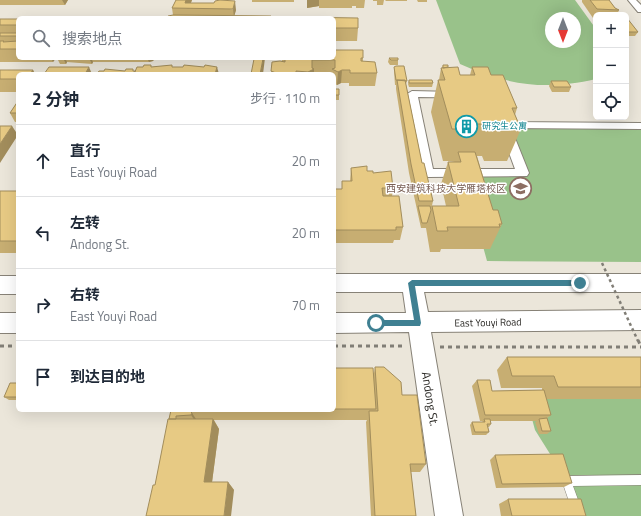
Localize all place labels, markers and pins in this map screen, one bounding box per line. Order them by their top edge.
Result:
building icon: 研究生公寓 [454,113,480,139]
place label: 研究生公寓 [482,119,527,132]
school or university icon: 西安建筑科技大学雁塔校区 [508,175,534,201]
place label: 西安建筑科技大学雁塔校区 [386,181,506,196]

